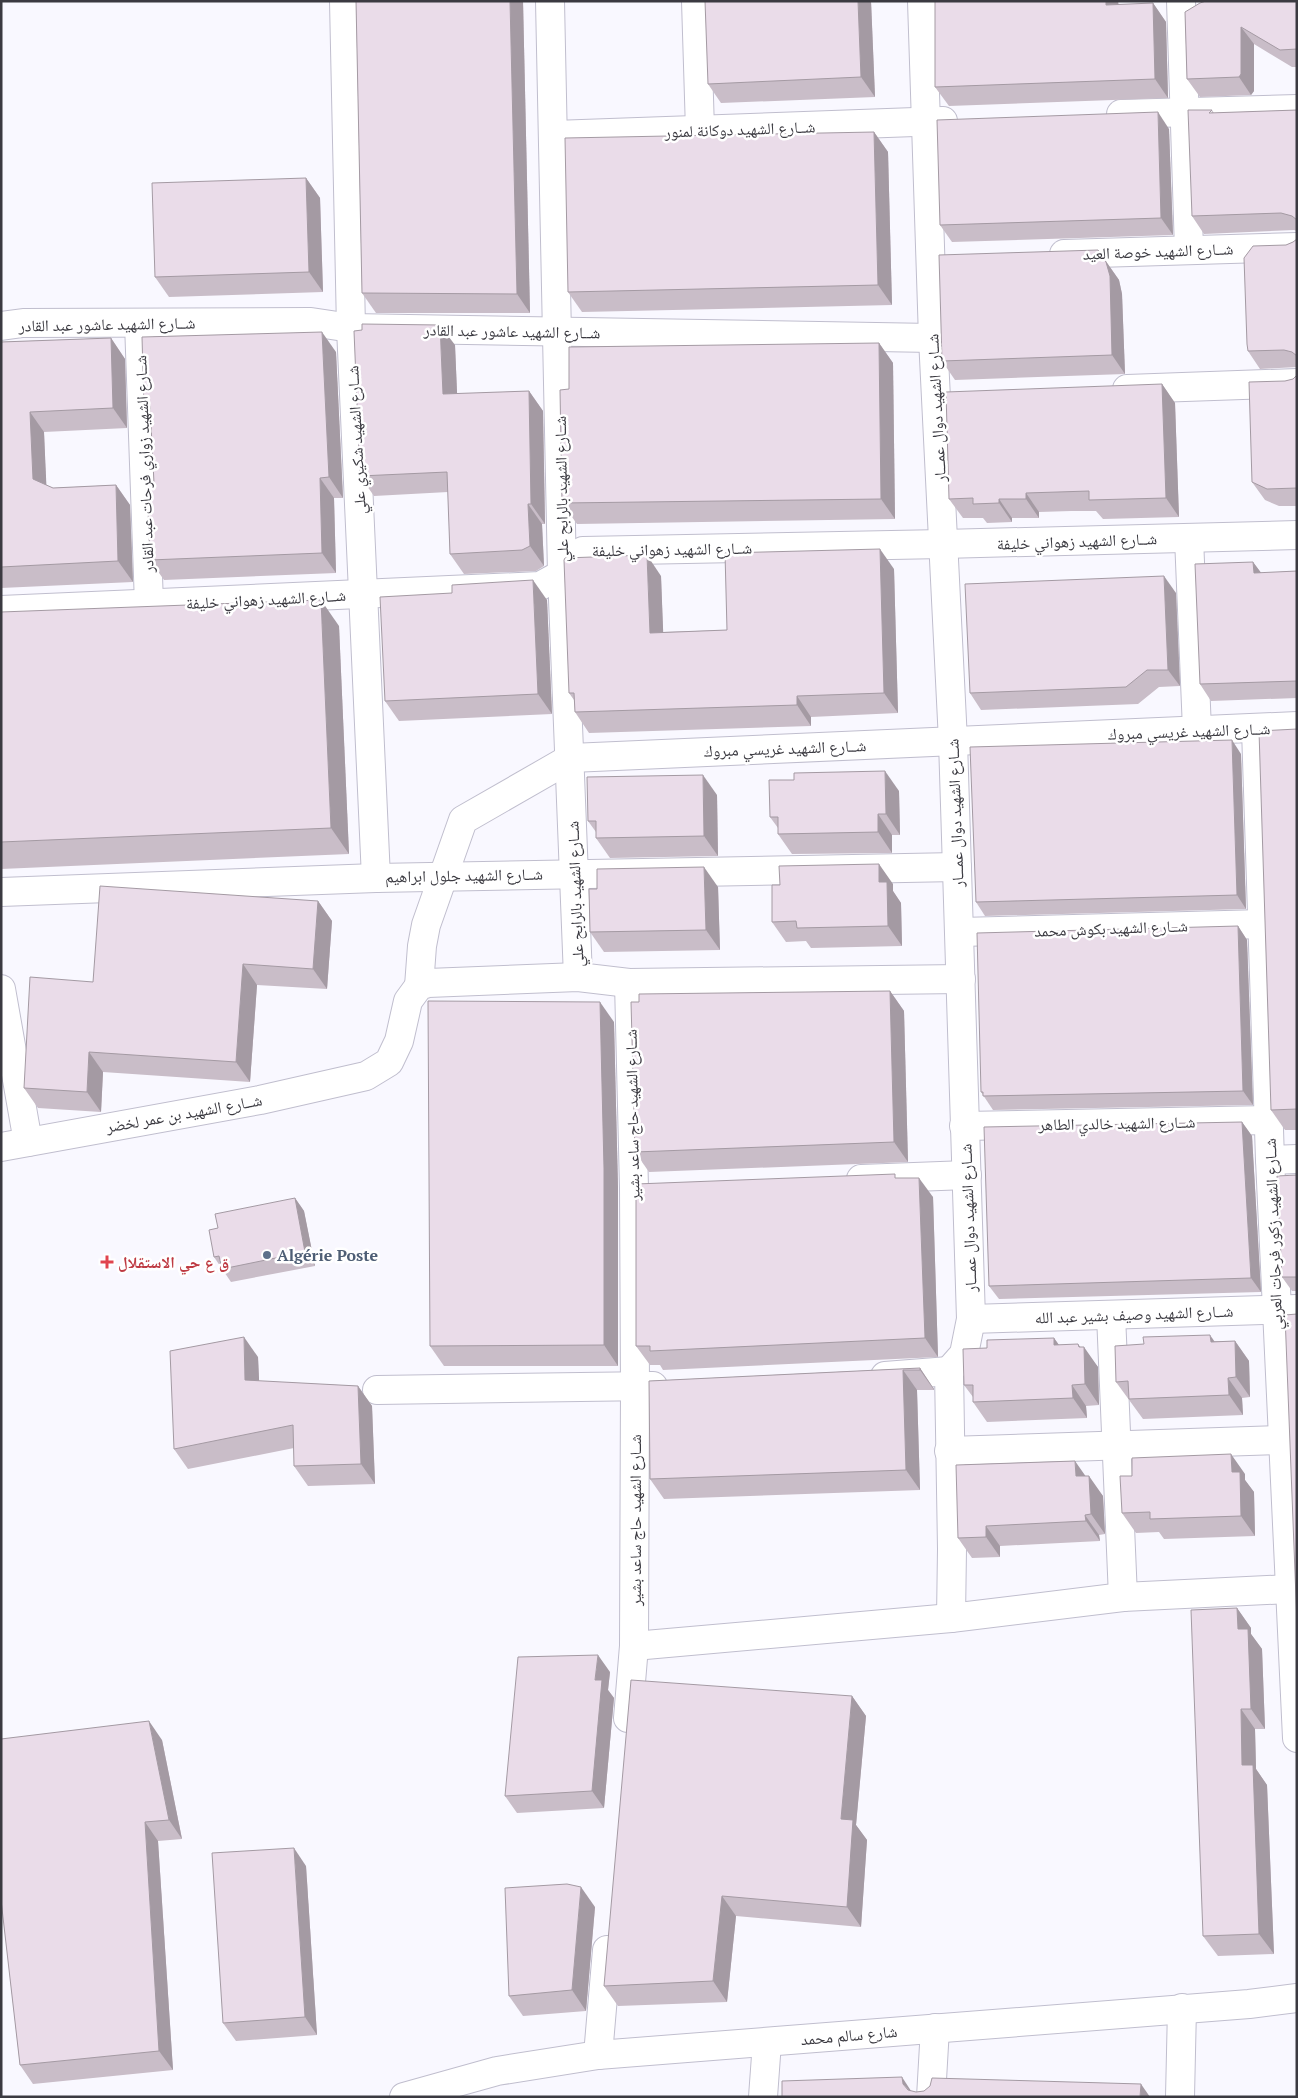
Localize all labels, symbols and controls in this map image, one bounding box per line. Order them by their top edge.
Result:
street label: شــارع الشهيد دوكانة لمنور [663,115,816,143]
street label: شــارع الشهيد خوصة العيد [1082,237,1234,265]
street label: شــارع الشهيد عاشور عبد القادر [17,311,196,337]
street label: شــارع الشهيد عاشور عبد القادر [422,318,601,344]
street label: شــارع الشهيد دوال عمـــار [921,333,951,484]
street label: شــارع الشهيد زواري فرحات عبد القادر [129,355,161,574]
street label: شــارع الشهيد شكيري علي [341,365,373,515]
street label: شــارع الشهيد بالرابح علي [549,416,575,562]
street label: شــارع الشهيد زهواني خليفة [997,527,1158,557]
street label: شــارع الشهيد زهواني خليفة [592,537,752,563]
street label: شــارع الشهيد زهواني خليفة [185,584,347,616]
street label: شــارع الشهيد غريسي مبروك [1107,717,1271,747]
street label: شــارع الشهيد غريسي مبروك [703,734,867,764]
street label: شــارع الشهيد دوال عمـــار [941,738,969,889]
street label: شــارع الشهيد بالرابح علي [561,820,591,967]
street label: شــارع الشهيد جلول ابراهيم [385,863,543,887]
street label: شــارع الشهيد بكوش محمد [1034,914,1188,942]
street label: شــارع الشهيد حاج ساعد بشير [620,1029,645,1202]
street label: شــارع الشهيد بن عمر لخضر [103,1088,264,1138]
street label: شــارع الشهيد خالدي الطاهر [1037,1111,1196,1137]
street label: شــارع الشهيد زكور فرحات العربي [1259,1138,1289,1330]
street label: شــارع الشهيد دوال عمـــار [954,1143,982,1294]
place label: Algérie Poste [277,1244,379,1266]
marker: Algérie Poste [261,1249,273,1261]
place label: ق ع حي الاستقلال [118,1251,229,1275]
marker: ق ع حي الاستقلال [100,1255,114,1269]
street label: شــارع الشهيد وصيف بشير عبد الله [1034,1300,1234,1328]
street label: شــارع الشهيد حاج ساعد بشير [624,1434,646,1607]
street label: شارع سالم محمد [800,2020,898,2050]

